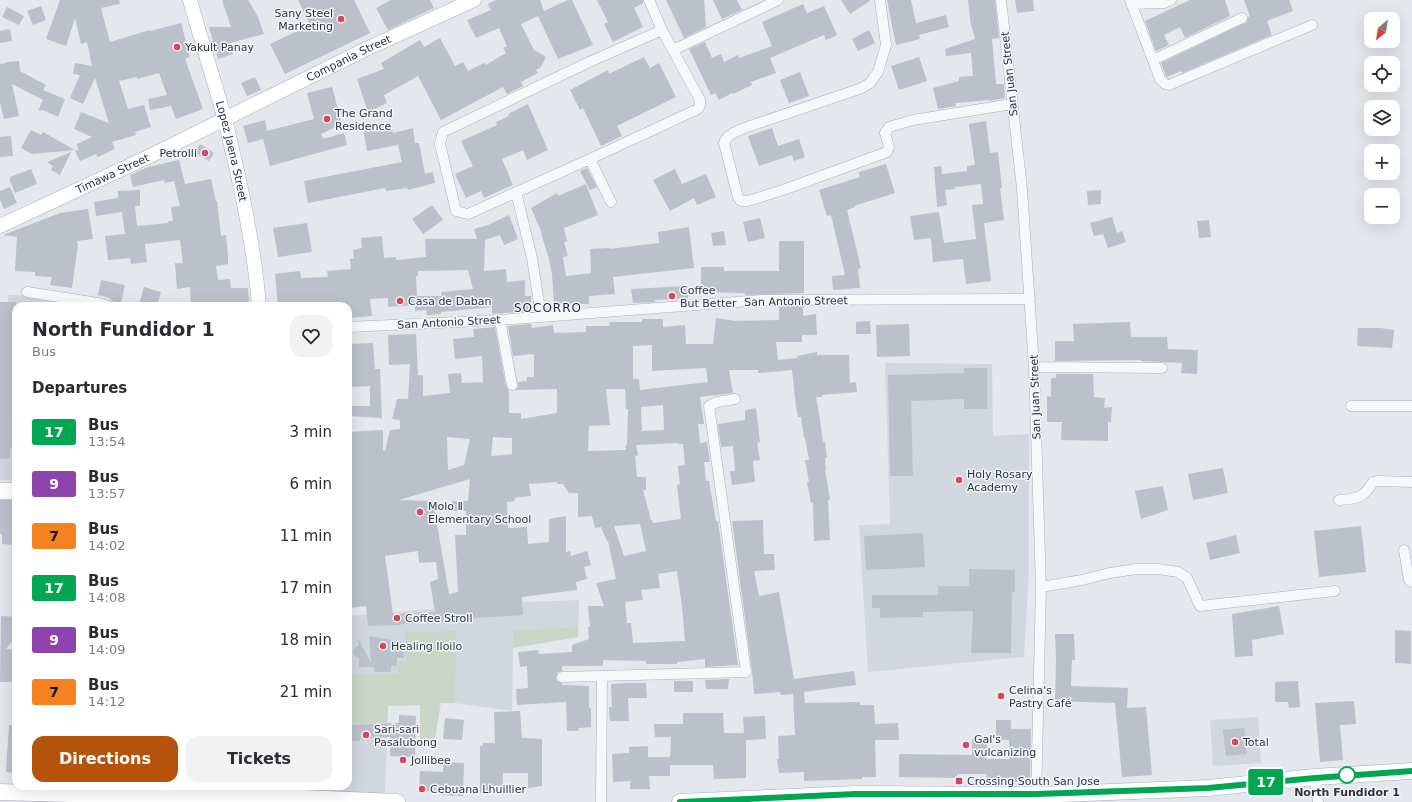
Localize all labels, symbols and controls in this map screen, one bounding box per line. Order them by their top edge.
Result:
place label: Sany Steel Marketing [274,7,333,33]
north arrow [1364,12,1400,48]
map controls [1364,12,1400,224]
marker: Sany Steel Marketing [336,14,346,24]
street label: San Juan Street [999,30,1020,117]
street label: Compania Street [304,32,394,85]
place label: Yakult Panay [184,41,254,54]
marker: Yakult Panay [172,42,182,52]
button: locate [1364,56,1400,92]
street label: Lopez Jaena Street [213,100,250,204]
button: layers [1364,100,1400,136]
place label: The Grand Residence [334,107,393,133]
marker: The Grand Residence [322,114,332,124]
button: + [1364,144,1400,180]
place label: Petrolli [159,147,197,160]
marker: Petrolli [200,148,210,158]
street label: Timawa Street [73,151,152,197]
button: − [1364,188,1400,224]
place label: Coffee But Better [680,284,737,310]
marker: Coffee But Better [667,291,677,301]
street label: San Antonio Street [744,294,848,309]
place label: Casa de Daban [408,295,492,308]
marker: Casa de Daban [395,296,405,306]
district label: SOCORRO [514,301,582,315]
street label: San Antonio Street [397,313,502,332]
button: heart [290,315,332,357]
text: North Fundidor 1 [32,318,215,340]
text: Bus [32,344,56,359]
street label: San Juan Street [1027,354,1043,440]
text: Departures [32,379,127,397]
text: Bus [88,416,119,434]
text: 3 min [289,423,332,441]
text: 17 [44,424,64,440]
text: 13:54 [88,434,125,449]
text: Bus [88,468,119,486]
place label: Holy Rosary Academy [967,468,1033,494]
text: 6 min [289,475,332,493]
marker: Holy Rosary Academy [954,475,964,485]
text: 9 [49,476,59,492]
text: 13:57 [88,486,125,501]
place label: Molo Ⅱ Elementary School [428,500,531,526]
marker: Molo Ⅱ Elementary School [415,507,425,517]
text: Bus [88,520,119,538]
text: 11 min [280,527,332,545]
text: 7 [49,528,59,544]
text: 14:02 [88,538,125,553]
text: Bus [88,572,119,590]
text: 17 min [280,579,332,597]
text: 17 [44,580,64,596]
text: 14:08 [88,590,125,605]
place label: Coffee Stroll [405,612,472,625]
marker: Coffee Stroll [392,613,402,623]
text: Bus [88,624,119,642]
text: 18 min [280,631,332,649]
text: 9 [49,632,59,648]
place label: Healing Iloilo [391,640,462,653]
marker: Healing Iloilo [378,641,388,651]
text: 14:09 [88,642,125,657]
text: Bus [88,676,119,694]
text: 21 min [280,683,332,701]
text: 7 [49,684,59,700]
place label: Celina's Pastry Café [1009,684,1072,710]
marker: Celina's Pastry Café [996,691,1006,701]
text: 14:12 [88,694,125,709]
place label: Sari-sari Pasalubong [374,723,437,749]
marker: Sari-sari Pasalubong [361,730,371,740]
place label: Gal's vulcanizing [974,733,1036,759]
button: Directions [32,736,178,782]
button: Tickets [186,736,332,782]
place label: Total [1242,736,1269,749]
marker: Total [1230,737,1240,747]
marker: Gal's vulcanizing [961,740,971,750]
place label: Jollibee [410,754,451,767]
marker: Jollibee [398,755,408,765]
marker: North Fundidor 1 [1338,766,1356,784]
line badge: 17 [1248,769,1284,795]
text: 17 [1256,774,1276,790]
place label: Crossing South San Jose [967,775,1100,788]
marker: Crossing South San Jose [954,776,964,786]
place label: Cebuana Lhuillier [430,783,526,796]
marker: Cebuana Lhuillier [417,784,427,794]
place label: North Fundidor 1 [1294,786,1400,799]

